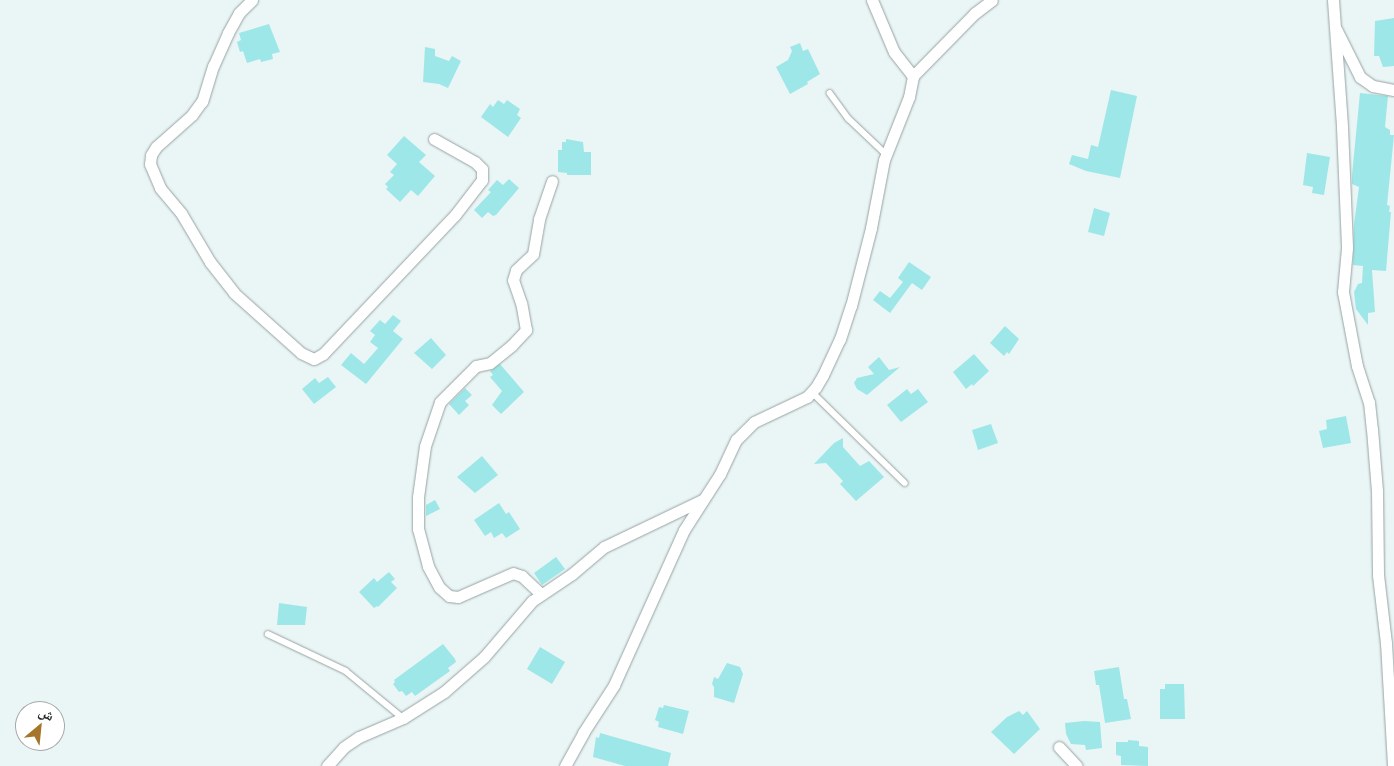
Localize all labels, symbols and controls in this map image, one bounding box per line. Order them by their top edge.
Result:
north arrow [15,701,65,751]
text: ش [36,702,57,724]

